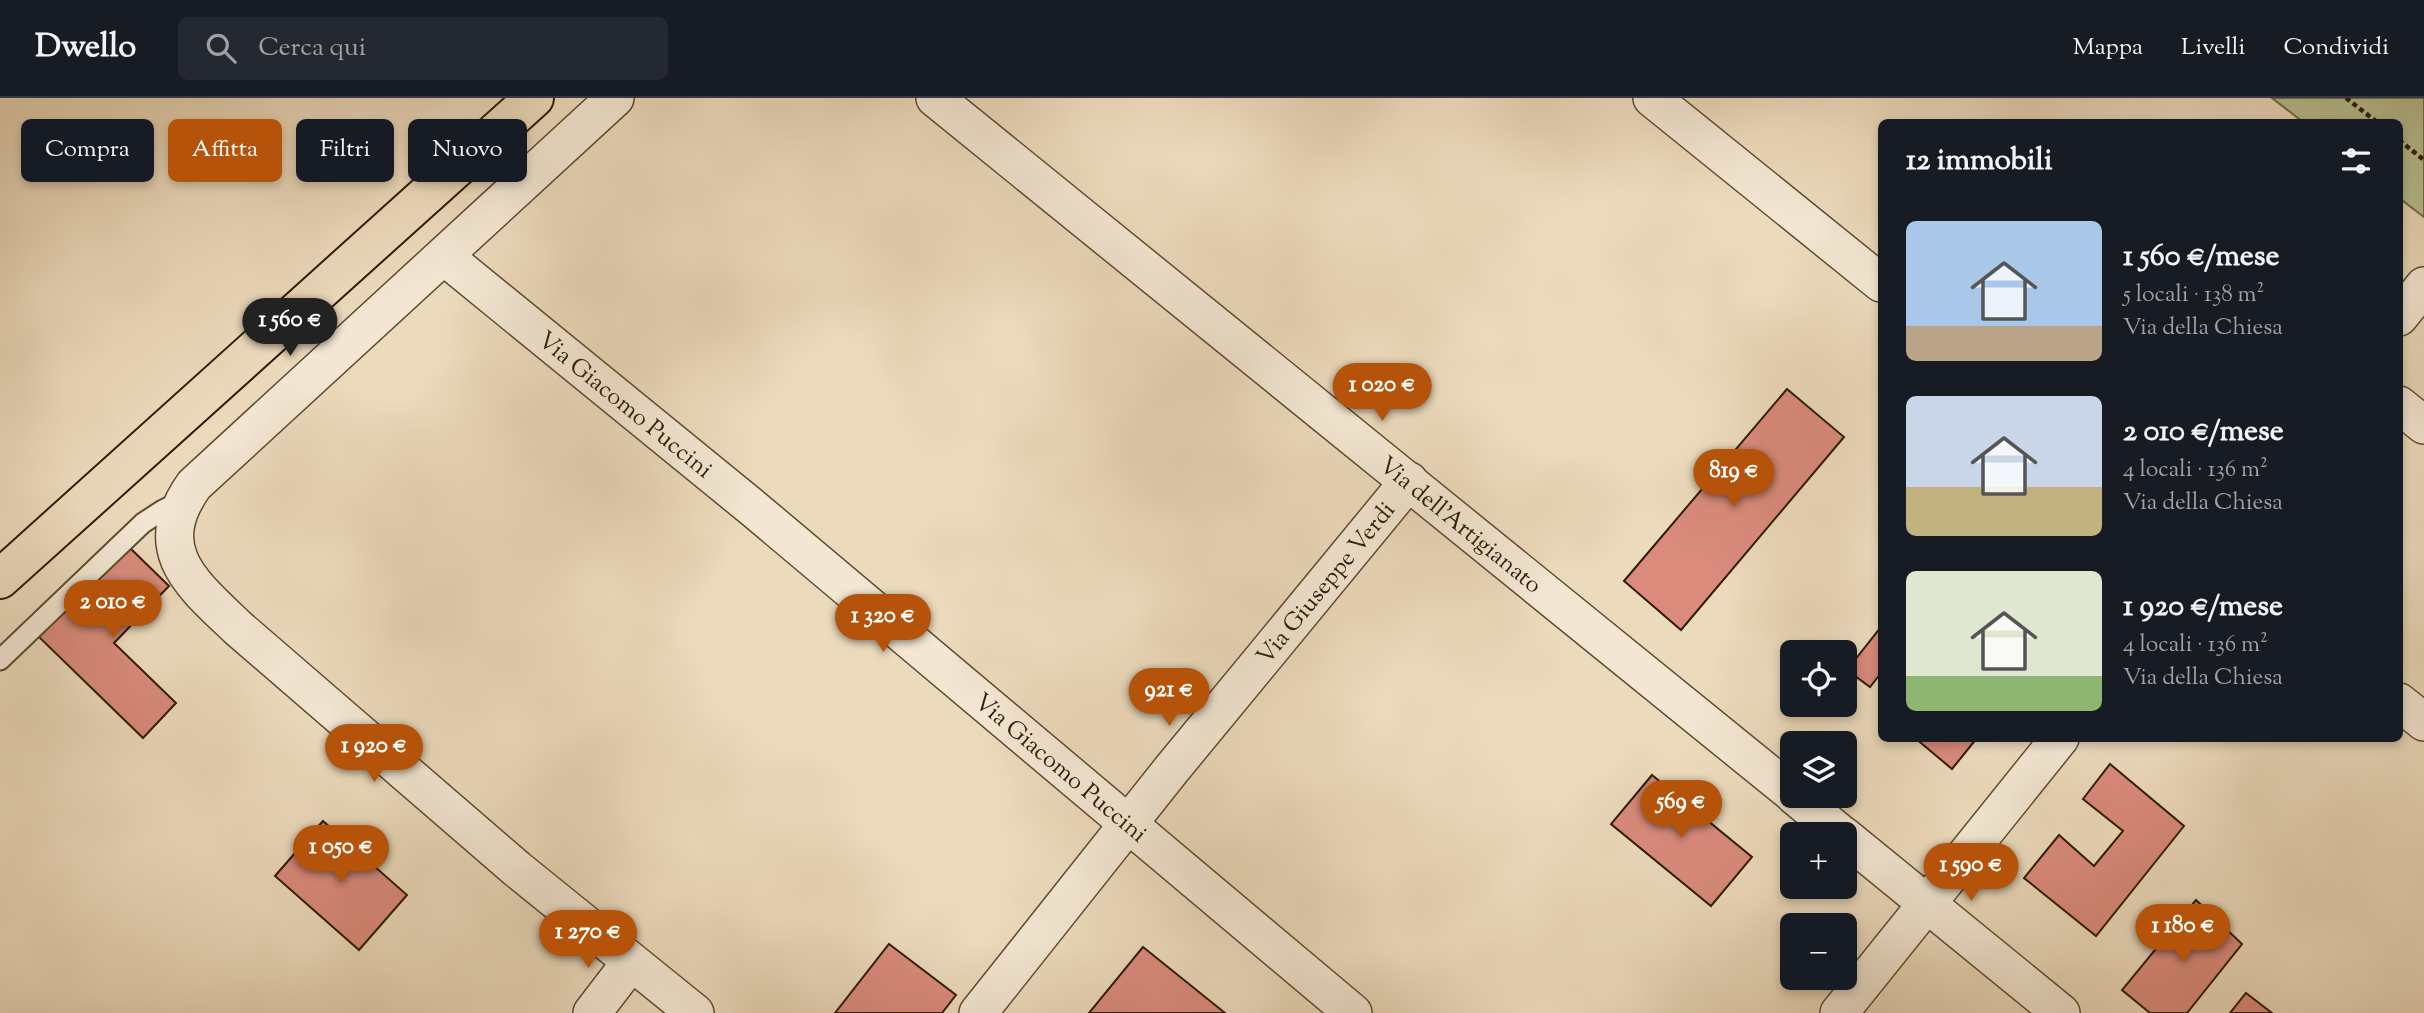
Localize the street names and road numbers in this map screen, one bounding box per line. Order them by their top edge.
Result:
street label: Via Giacomo Puccini [530,324,719,488]
street label: Via dell'Artigianato [1371,449,1548,603]
street label: Via Giuseppe Verdi [1250,495,1404,673]
street label: Via Giacomo Puccini [966,686,1154,852]

